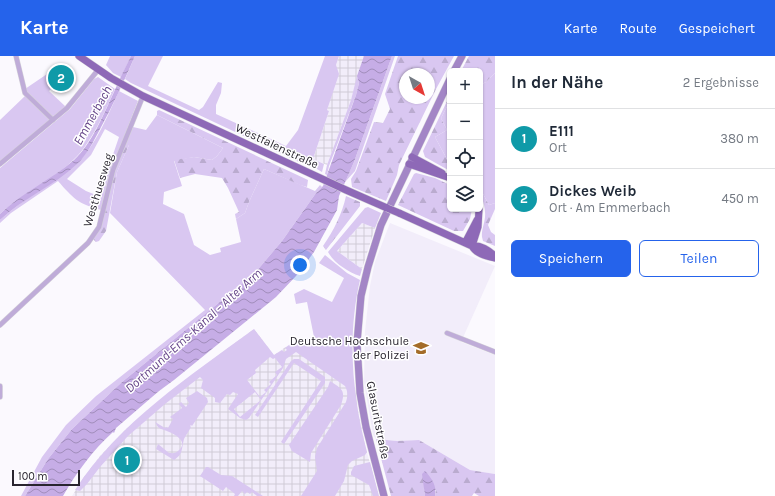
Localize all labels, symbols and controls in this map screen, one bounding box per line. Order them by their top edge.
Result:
text: Karte [20,17,69,39]
text: Karte [564,20,598,37]
text: Route [620,20,657,37]
text: Gespeichert [679,20,755,37]
pin: 2 [48,63,74,93]
north arrow [399,68,435,104]
map controls [447,68,483,212]
button: + [447,68,483,104]
text: In der Nähe [511,72,603,92]
text: 2 Ergebnisse [683,75,759,90]
water label: Emmerbach [70,83,115,147]
button: − [447,104,483,140]
street label: Westfalenstraße [233,121,321,171]
text: E111 [549,122,574,140]
text: 1 [522,131,526,146]
text: 380 m [720,131,759,146]
button: locate [447,140,483,176]
text: Ort [549,140,567,155]
street label: Westhuesweg [80,151,116,228]
button: layers [447,176,483,212]
text: Dickes Weib [549,182,636,200]
text: 2 [520,191,528,206]
text: 450 m [721,191,759,206]
text: Ort · Am Emmerbach [549,200,671,215]
button: Speichern [511,240,631,277]
button: Teilen [639,240,759,277]
your location [290,255,310,275]
water label: Dortmund-Ems-Kanal – Alter Arm [122,265,265,396]
place label: Deutsche Hochschule der Polizei [290,334,409,362]
school or university icon: Deutsche Hochschule der Polizei [412,339,430,357]
street label: Glasuritstraße [364,380,392,460]
pin: 1 [114,445,140,475]
scale bar [12,468,80,487]
text: 100 m [18,470,48,483]

